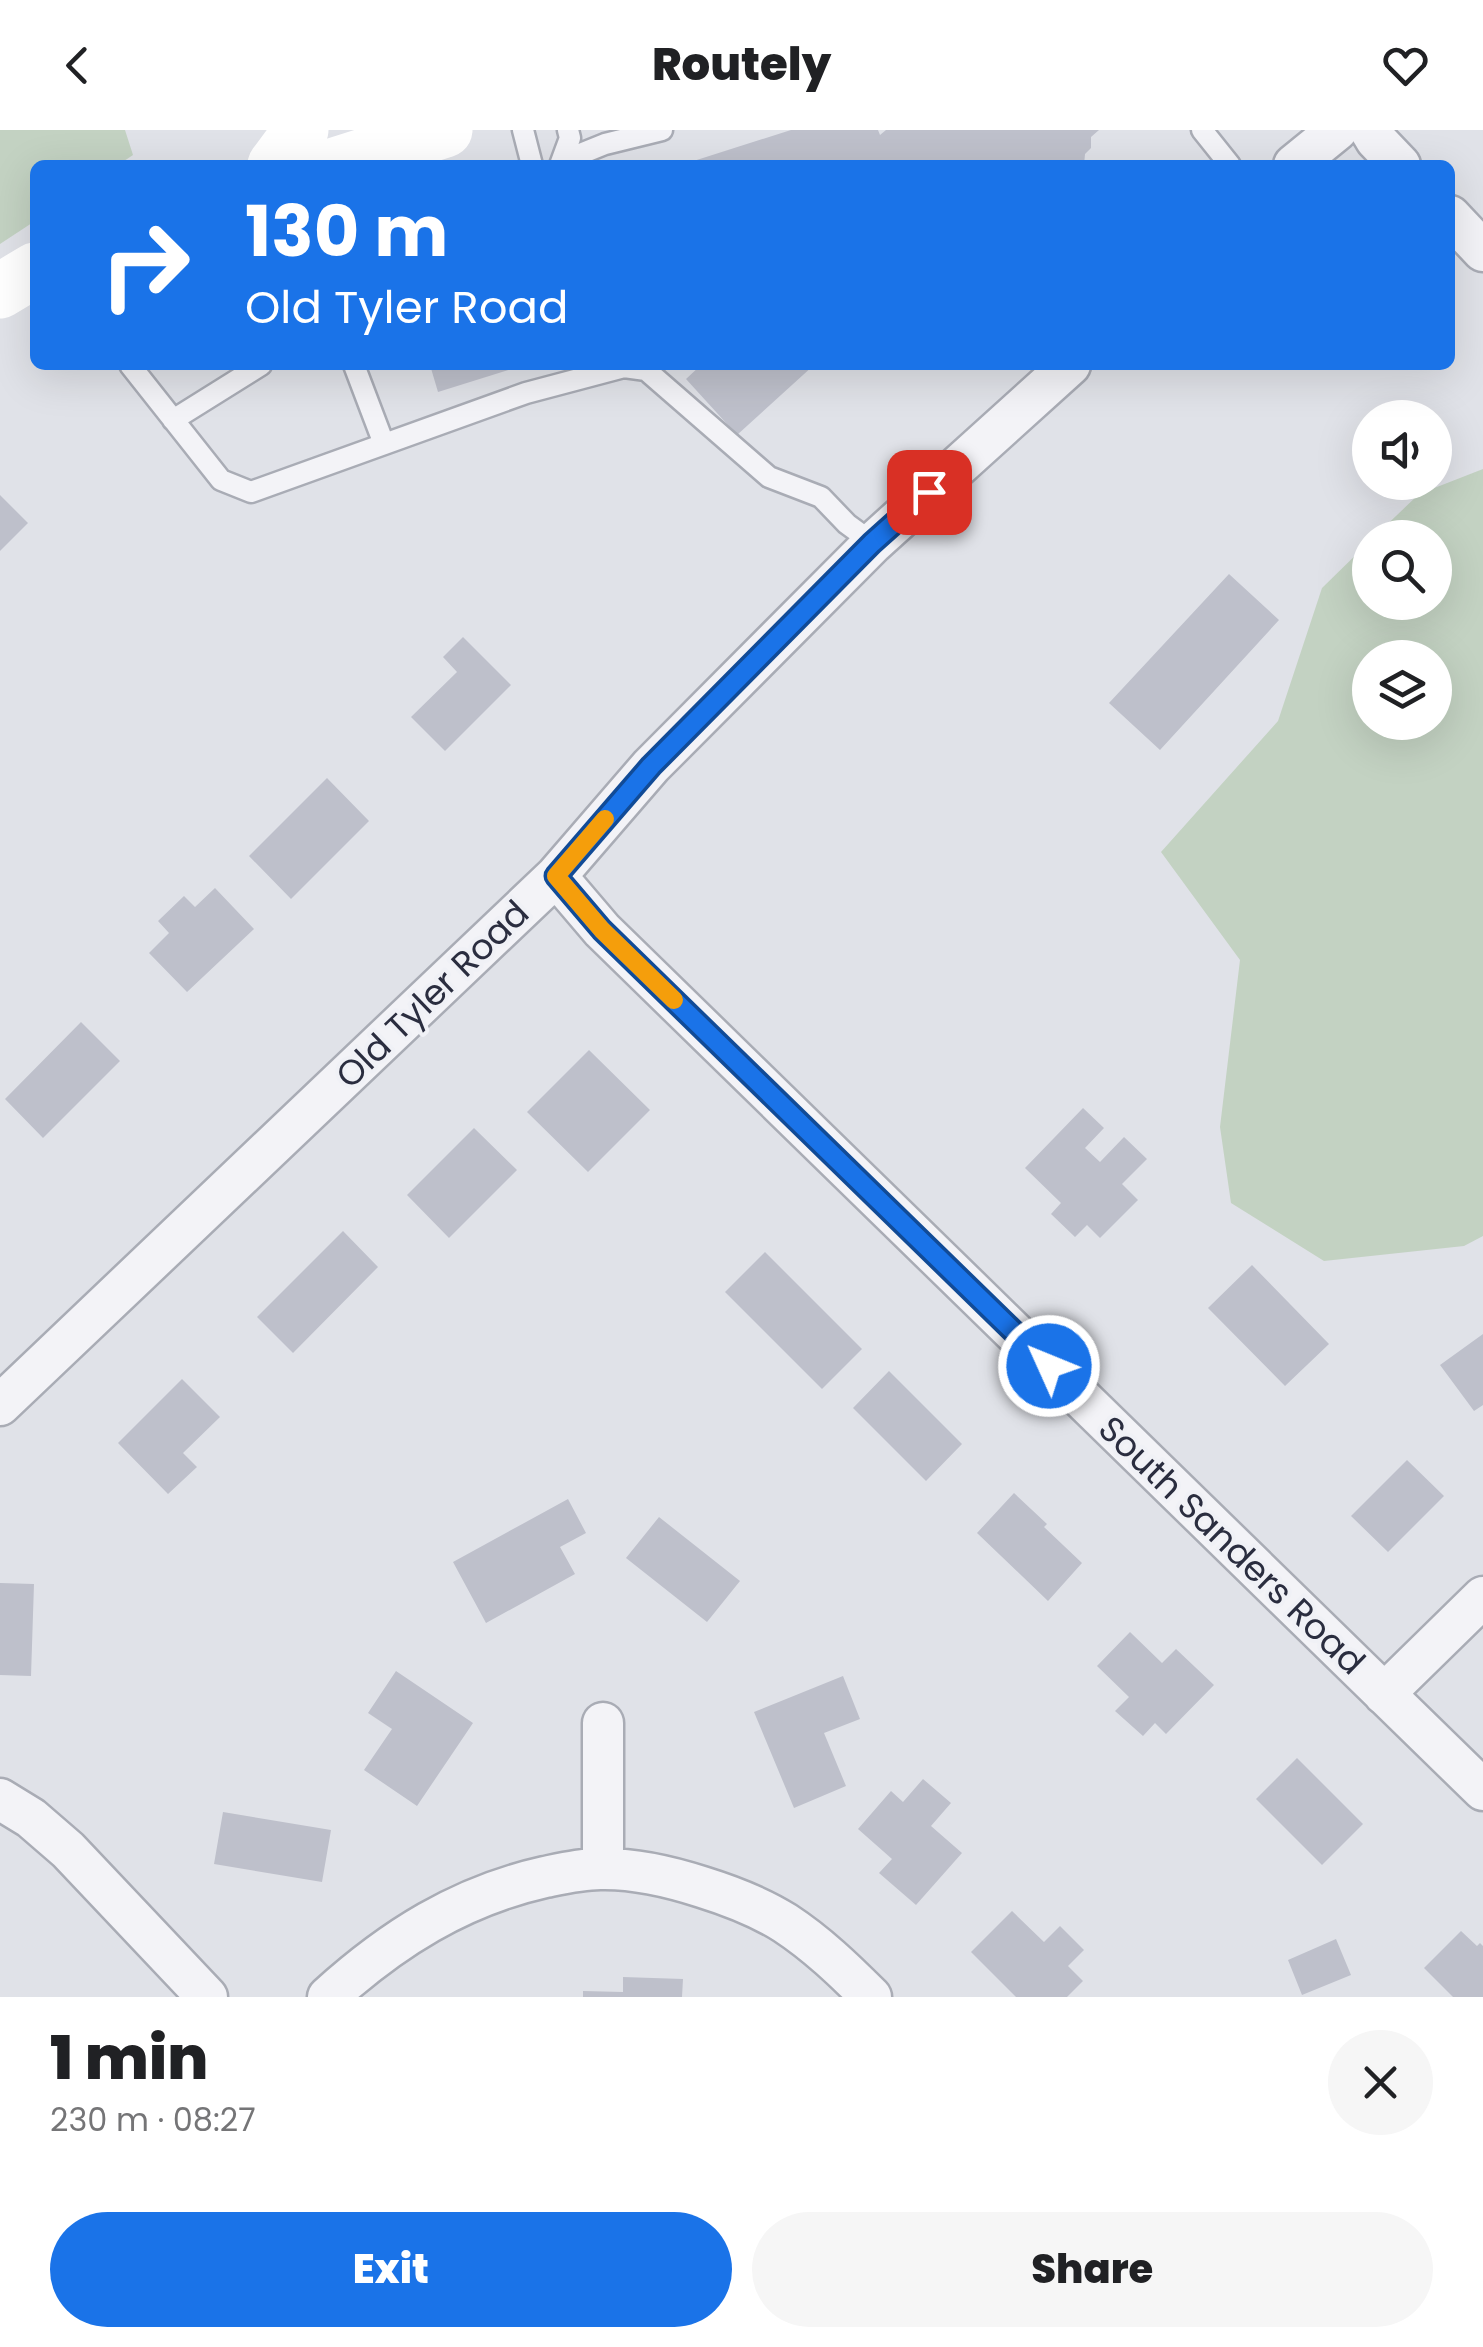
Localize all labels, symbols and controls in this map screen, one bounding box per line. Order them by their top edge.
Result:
text: Routely [652,33,831,96]
icon: back [50,38,105,93]
icon: heart [1378,38,1433,93]
text: 130 m [245,182,448,281]
icon: right [80,200,210,330]
text: Old Tyler Road [245,276,568,339]
map controls [1352,400,1452,740]
button: sound [1352,400,1452,500]
pin [887,450,972,535]
icon: arrive [902,465,957,520]
button: search [1352,520,1452,620]
button: layers [1352,640,1452,740]
street label: Old Tyler Road [325,889,539,1099]
position arrow [997,1314,1101,1418]
street label: South Sanders Road [1088,1405,1376,1685]
text: 1 min [50,2016,208,2100]
button: close [1328,2030,1433,2135]
text: 230 m · 08:27 [50,2097,256,2142]
button: Exit [50,2212,732,2327]
button: Share [752,2212,1433,2327]

